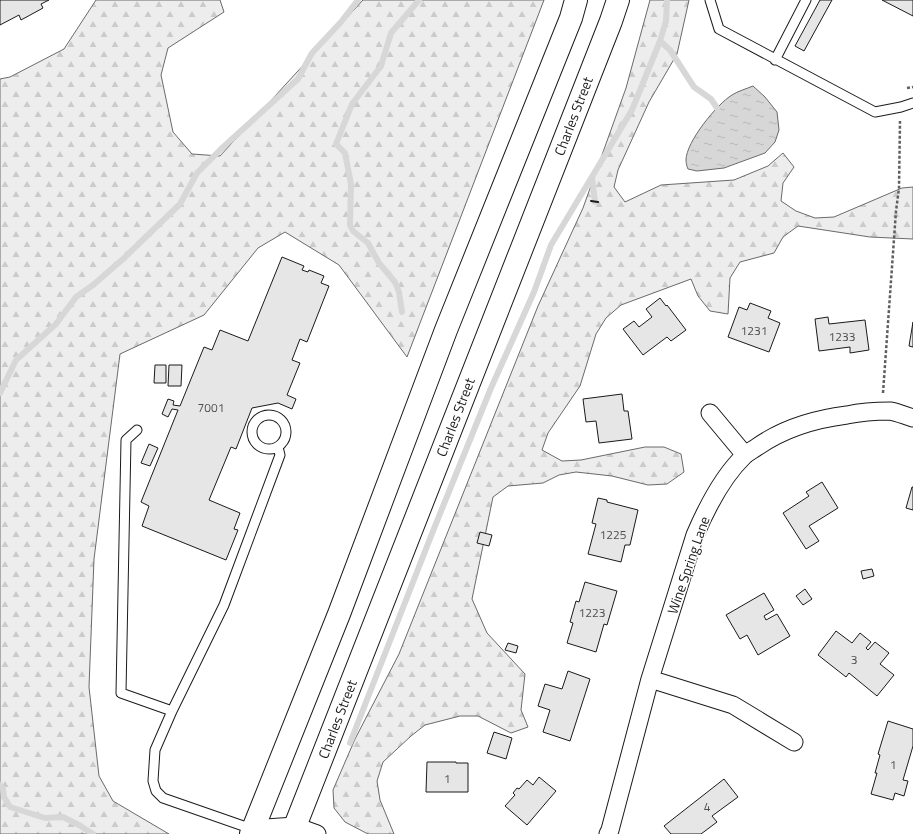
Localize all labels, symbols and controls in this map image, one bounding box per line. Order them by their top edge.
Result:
street label: Charles Street [548,73,598,158]
house number: 1231 [741,321,767,340]
house number: 1233 [829,327,855,346]
street label: Charles Street [430,374,480,459]
house number: 7001 [198,398,224,417]
street label: Wine Spring Lane [661,513,715,617]
house number: 1225 [600,525,627,544]
house number: 1223 [579,603,605,622]
house number: 3 [851,650,857,669]
street label: Charles Street [312,676,362,761]
house number: 1 [890,755,896,774]
house number: 1 [444,769,450,788]
house number: 4 [704,797,711,816]

